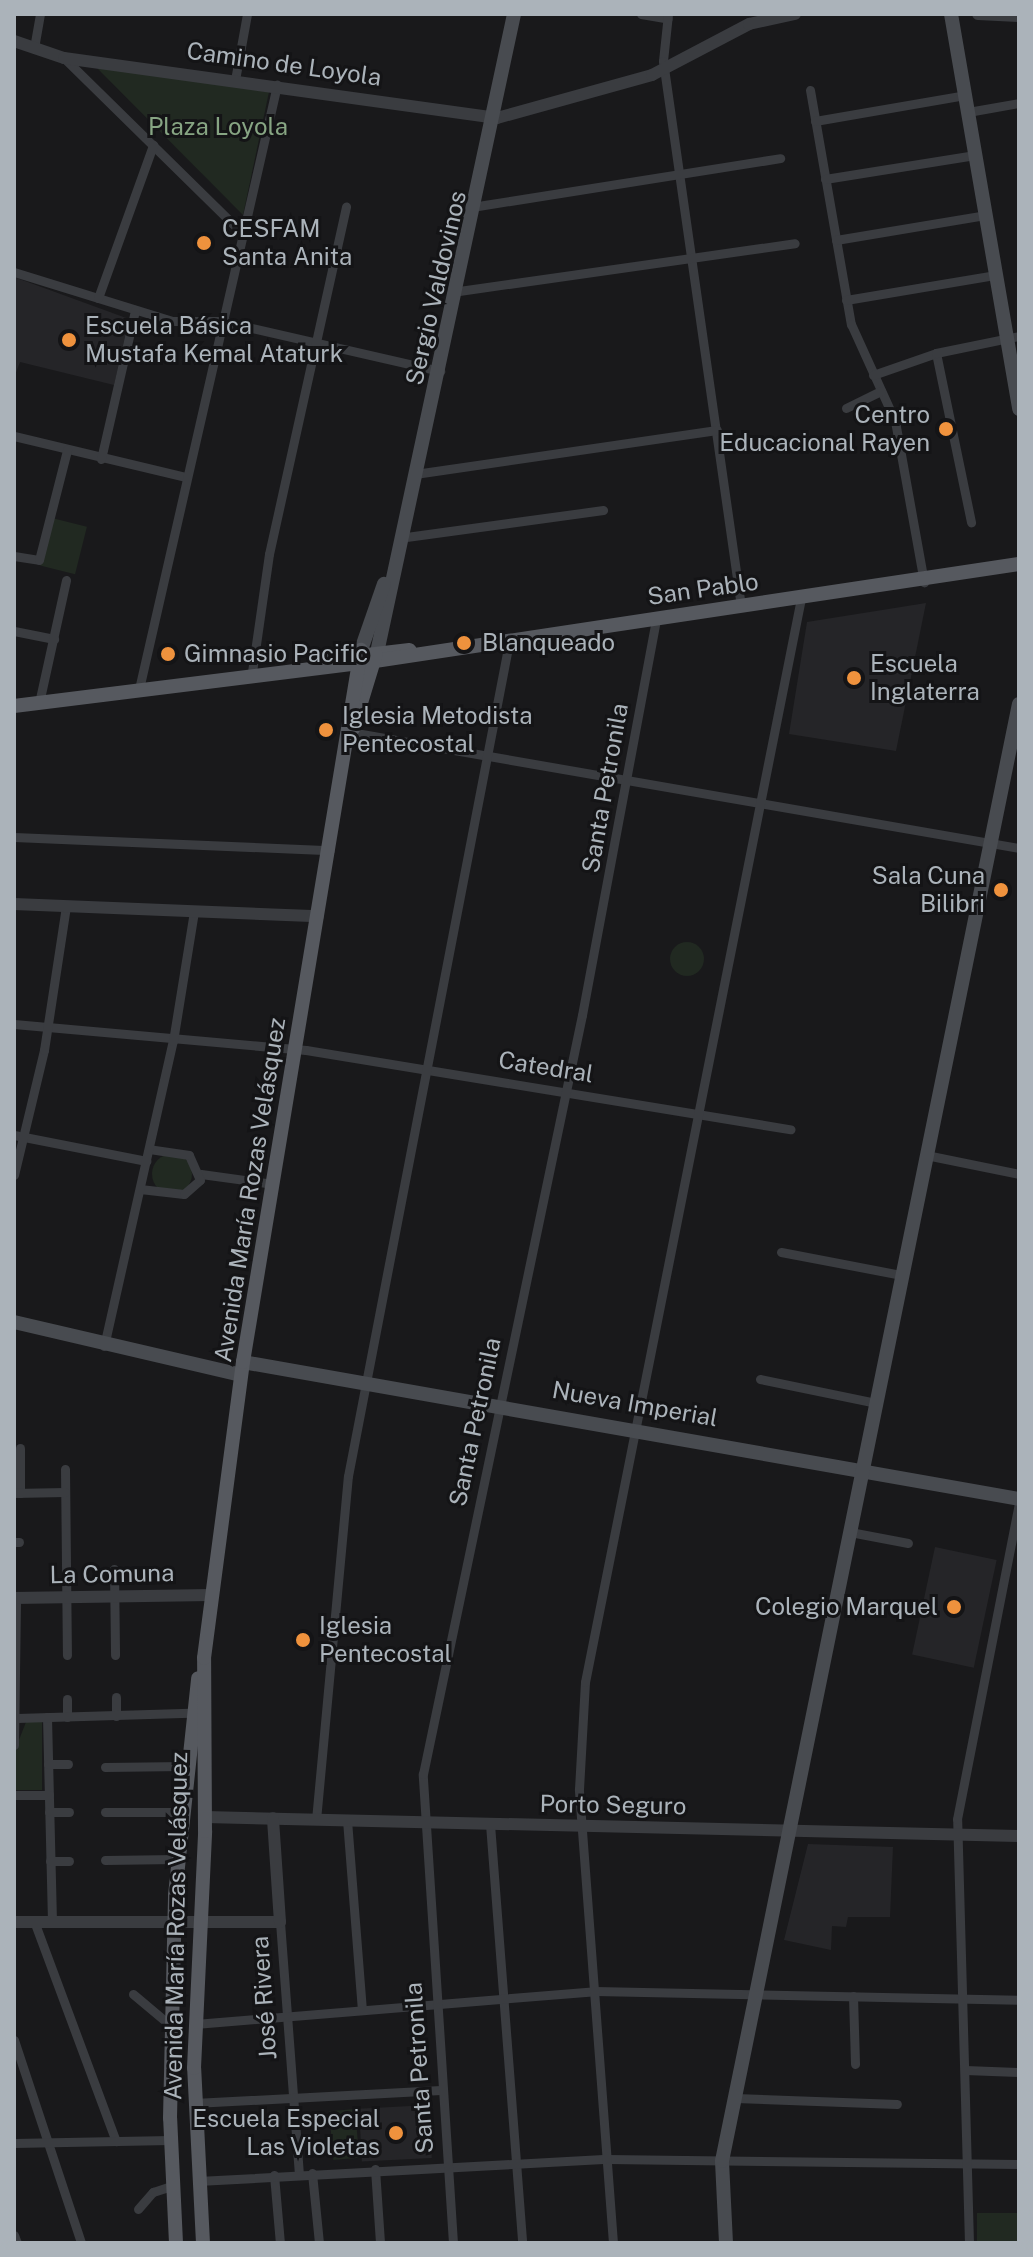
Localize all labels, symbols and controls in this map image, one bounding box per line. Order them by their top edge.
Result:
street label: Camino de Loyola [185,36,383,92]
park label: Plaza Loyola [148,113,288,141]
street label: Sergio Valdovinos [400,188,472,388]
place label: CESFAM Santa Anita [222,215,352,271]
marker: CESFAM Santa Anita [193,232,215,254]
place label: Escuela Básica Mustafa Kemal Ataturk [85,312,343,368]
marker: Escuela Básica Mustafa Kemal Ataturk [60,331,78,349]
place label: Centro Educacional Rayen [719,401,930,457]
marker: Centro Educacional Rayen [937,420,955,438]
street label: San Pablo [646,567,760,611]
place label: Blanqueado [482,629,615,657]
marker: Blanqueado [453,632,475,654]
place label: Gimnasio Pacific [184,640,369,668]
marker: Gimnasio Pacific [159,645,177,663]
place label: Escuela Inglaterra [870,650,980,706]
marker: Escuela Inglaterra [845,669,863,687]
street label: Santa Petronila [576,701,634,875]
place label: Iglesia Metodista Pentecostal [342,702,532,758]
marker: Iglesia Metodista Pentecostal [317,721,335,739]
place label: Sala Cuna Bilibri [872,862,985,918]
marker: Sala Cuna Bilibri [992,881,1010,899]
street label: Avenida María Rozas Velásquez [208,1015,292,1365]
street label: Catedral [496,1045,596,1089]
street label: Santa Petronila [443,1335,507,1509]
street label: Nueva Imperial [550,1375,720,1433]
street label: La Comuna [49,1559,175,1589]
place label: Colegio Marquel [755,1593,938,1621]
marker: Colegio Marquel [945,1598,963,1616]
place label: Iglesia Pentecostal [319,1612,452,1668]
marker: Iglesia Pentecostal [294,1631,312,1649]
street label: Avenida María Rozas Velásquez [159,1751,193,2101]
street label: Porto Seguro [539,1789,687,1821]
street label: José Rivera [245,1935,283,2061]
street label: Santa Petronila [399,1981,439,2155]
place label: Escuela Especial Las Violetas [192,2105,380,2161]
marker: Escuela Especial Las Violetas [387,2124,405,2142]

